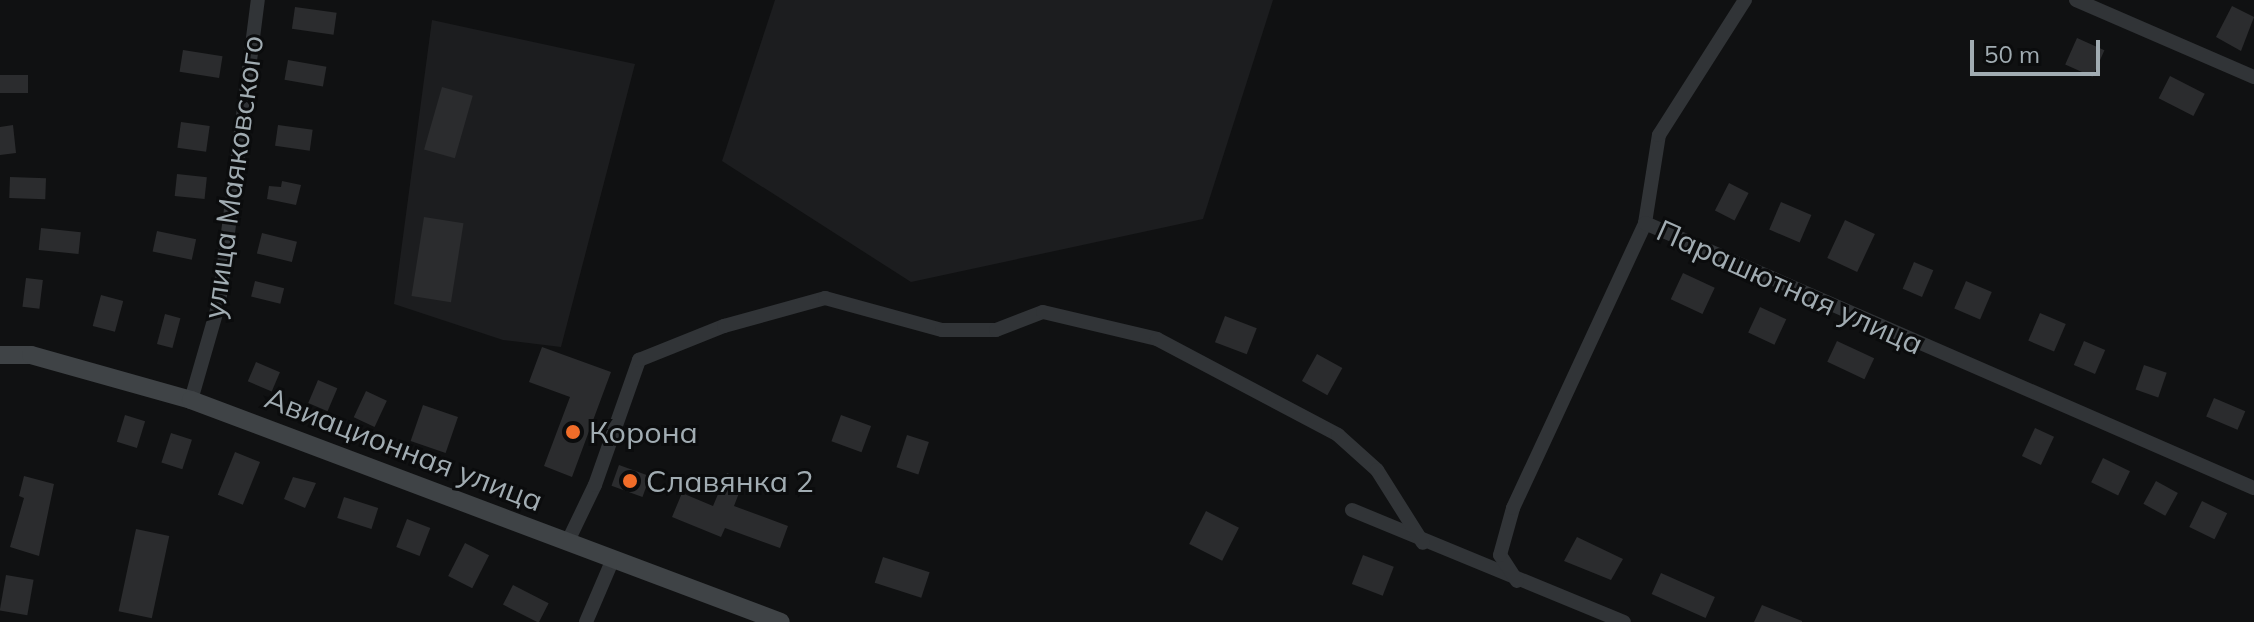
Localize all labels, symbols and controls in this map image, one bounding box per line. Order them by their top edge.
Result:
scale bar [1974,24,2104,74]
street label: улица Маяковского [195,33,271,321]
text: 50 m [1984,39,2040,69]
street label: Парашютная улица [1651,212,1929,362]
street label: Авиационная улица [260,379,548,519]
place label: Корона [589,414,698,450]
marker: Корона [564,423,582,441]
place label: Славянка 2 [646,463,814,499]
marker: Славянка 2 [621,472,639,490]

